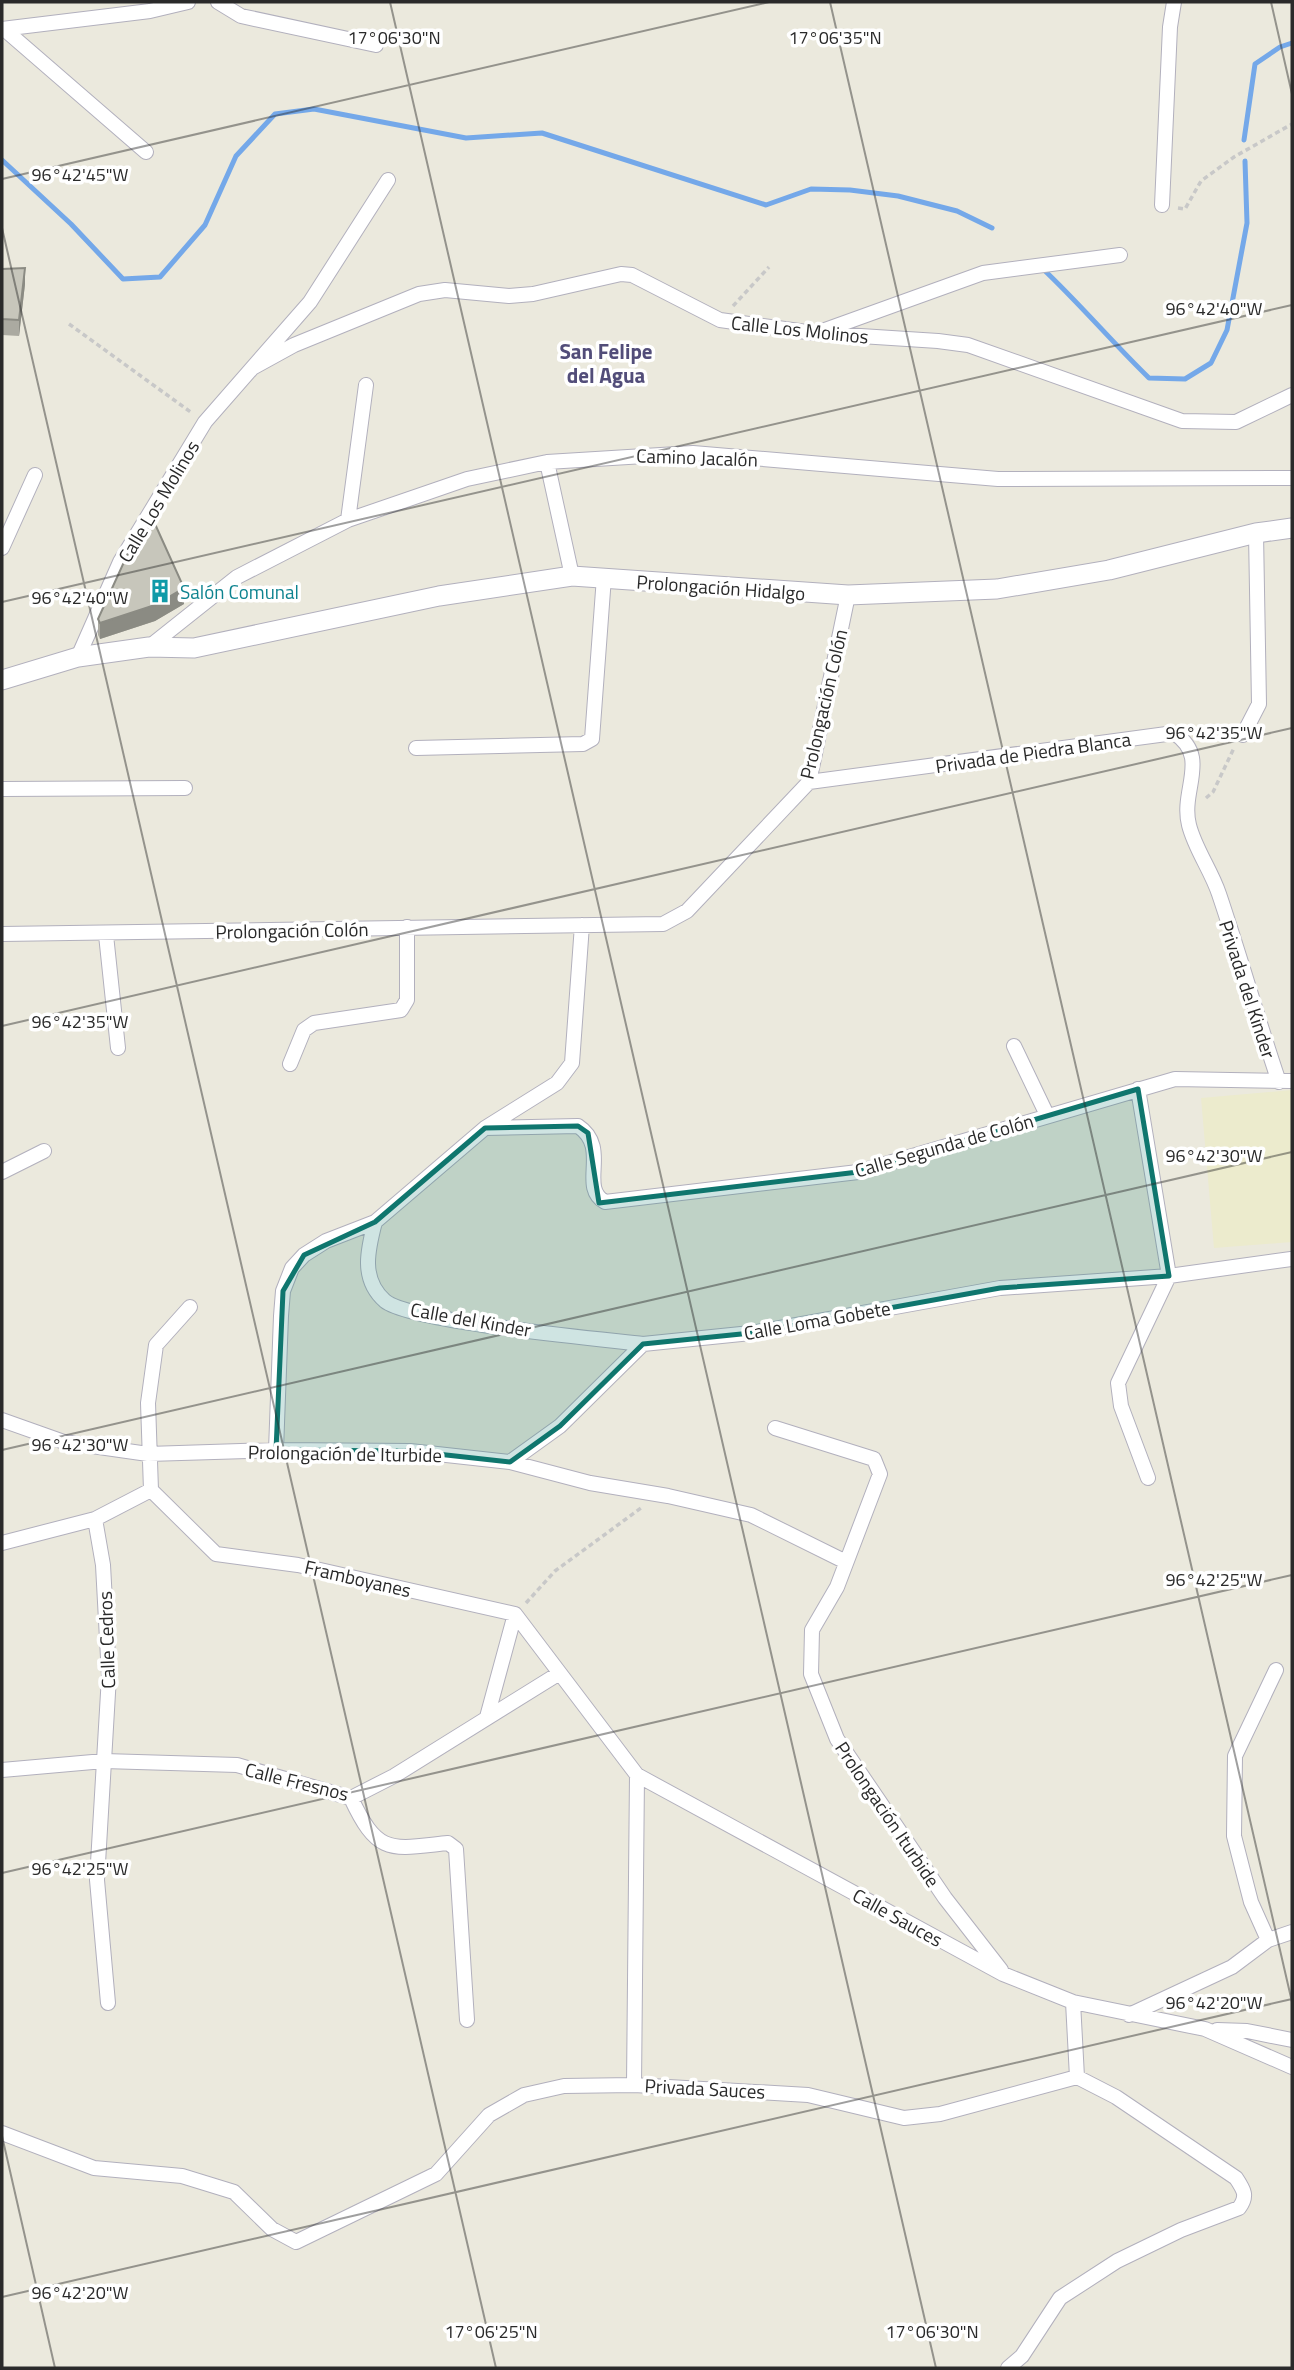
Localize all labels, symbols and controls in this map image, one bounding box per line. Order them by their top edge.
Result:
text: 17°06'30"N [347,24,441,51]
text: 17°06'35"N [788,24,882,51]
text: 96°42'45"W [32,161,129,188]
text: 96°42'40"W [1166,295,1263,322]
street label: Calle Los Molinos [730,307,870,351]
district label: San Felipe del Agua [559,335,653,391]
street label: Calle Los Molinos [110,434,206,568]
street label: Camino Jacalón [636,440,758,474]
street label: Prolongación Hidalgo [636,567,806,607]
building icon: Salón Comunal [146,577,174,605]
place label: Salón Comunal [180,577,299,606]
text: 96°42'40"W [32,584,129,611]
street label: Prolongación Colón [792,626,854,782]
text: 96°42'35"W [1166,719,1263,746]
street label: Privada de Piedra Blanca [933,724,1133,780]
street label: Prolongación Colón [215,914,369,946]
street label: Privada del Kinder [1212,916,1284,1062]
text: 96°42'35"W [32,1008,129,1035]
street label: Calle Segunda de Colón [851,1106,1037,1184]
text: 96°42'30"W [1166,1142,1263,1169]
street label: Calle Loma Gobete [741,1293,893,1347]
street label: Calle del Kinder [408,1294,534,1344]
text: 96°42'30"W [32,1431,129,1458]
street label: Prolongación de Iturbide [248,1437,442,1469]
street label: Framboyanes [302,1552,414,1604]
text: 96°42'25"W [1166,1566,1263,1593]
street label: Calle Cedros [90,1591,122,1689]
street label: Prolongación Iturbide [828,1735,948,1893]
street label: Calle Fresnos [242,1754,352,1808]
text: 96°42'25"W [32,1855,129,1882]
street label: Calle Sauces [848,1880,948,1954]
text: 96°42'20"W [1166,1989,1263,2016]
street label: Privada Sauces [644,2070,766,2106]
text: 96°42'20"W [32,2279,129,2306]
text: 17°06'25"N [444,2318,538,2345]
text: 17°06'30"N [885,2318,979,2345]

